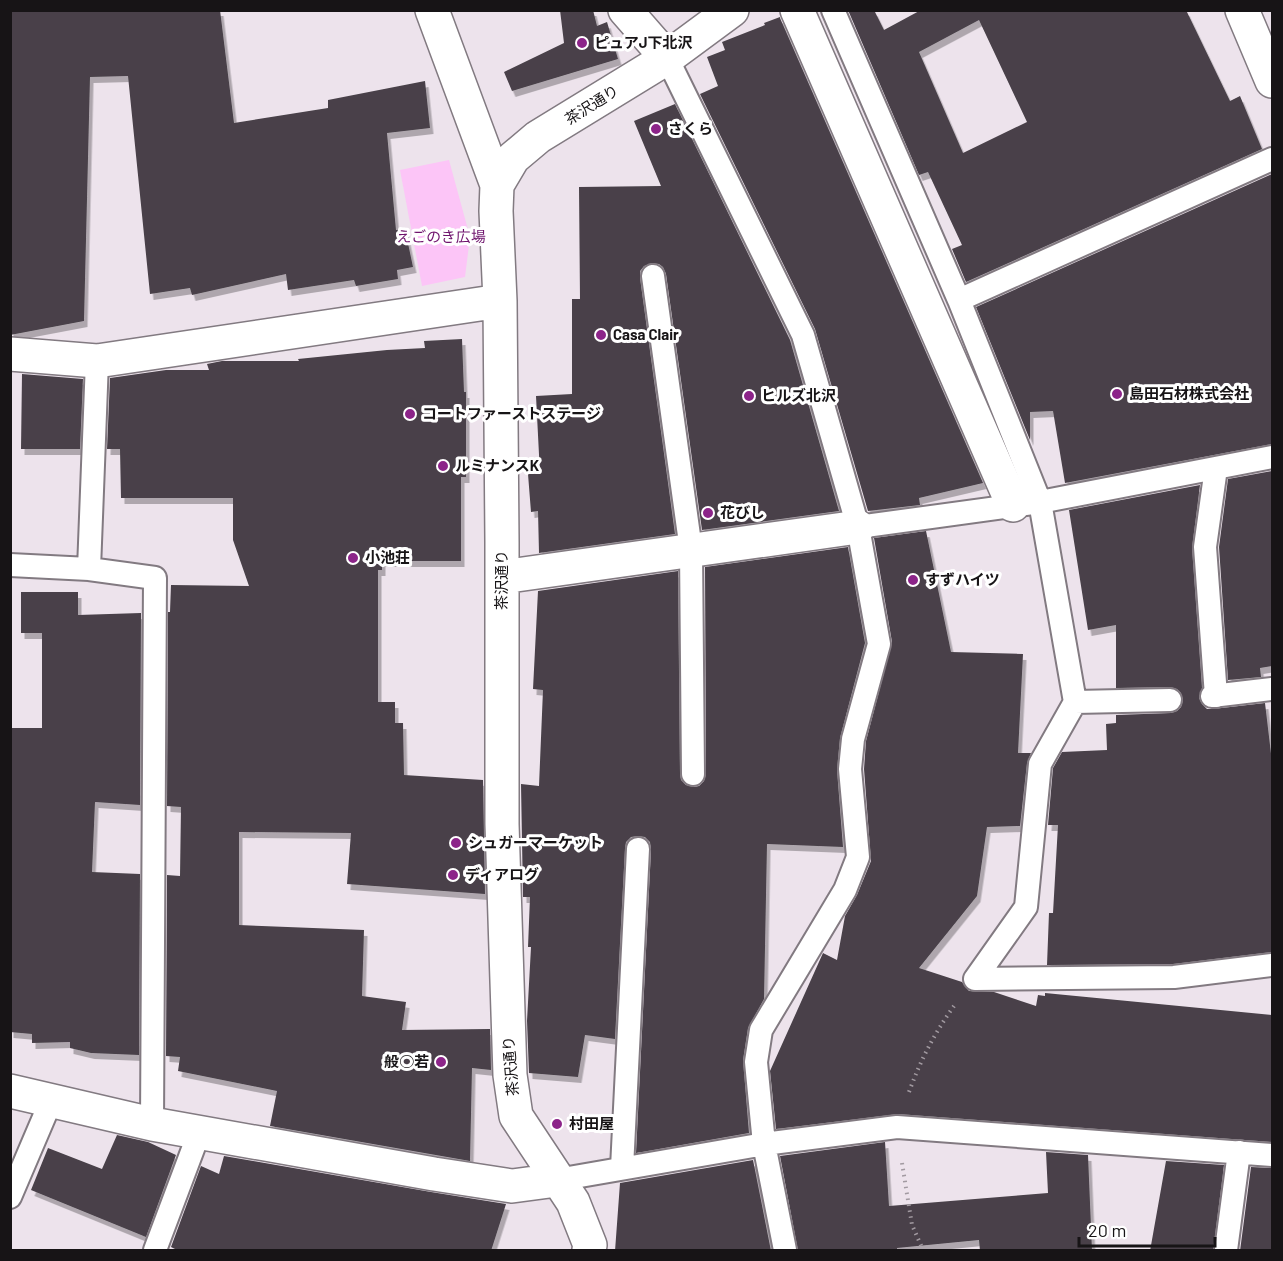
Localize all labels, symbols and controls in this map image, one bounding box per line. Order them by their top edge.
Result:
place label: ピュアJ下北沢 [594,33,692,51]
marker: ピュアJ下北沢 [575,36,589,50]
street label: 茶沢通り [561,81,622,128]
place label: さくら [668,119,713,137]
marker: さくら [649,122,663,136]
park label: えごのき広場 [396,227,486,245]
place label: Casa Clair [613,325,679,343]
marker: Casa Clair [594,328,608,342]
place label: 島田石材株式会社 [1129,384,1249,402]
place label: ヒルズ北沢 [761,386,836,404]
marker: 島田石材株式会社 [1110,387,1124,401]
marker: ヒルズ北沢 [742,389,756,403]
place label: コートファーストステージ [422,404,601,422]
marker: コートファーストステージ [403,407,417,421]
place label: ルミナンスK [455,456,540,474]
marker: ルミナンスK [436,459,450,473]
place label: 花びし [720,503,765,521]
marker: 花びし [701,506,715,520]
place label: 小池荘 [365,548,410,566]
street label: 茶沢通り [492,550,510,610]
marker: 小池荘 [346,551,360,565]
place label: すずハイツ [925,570,1000,588]
marker: すずハイツ [906,573,920,587]
place label: シュガーマーケット [468,833,603,851]
marker: シュガーマーケット [449,836,463,850]
place label: ディアログ [465,865,539,883]
marker: ディアログ [446,868,460,882]
street label: 茶沢通り [498,1035,522,1097]
place label: 般○若 [384,1052,429,1070]
marker: 般○若 [434,1055,448,1069]
place label: 村田屋 [569,1114,614,1132]
marker: 村田屋 [550,1117,564,1131]
scale bar [1079,1210,1216,1248]
text: 20 m [1088,1219,1126,1241]

